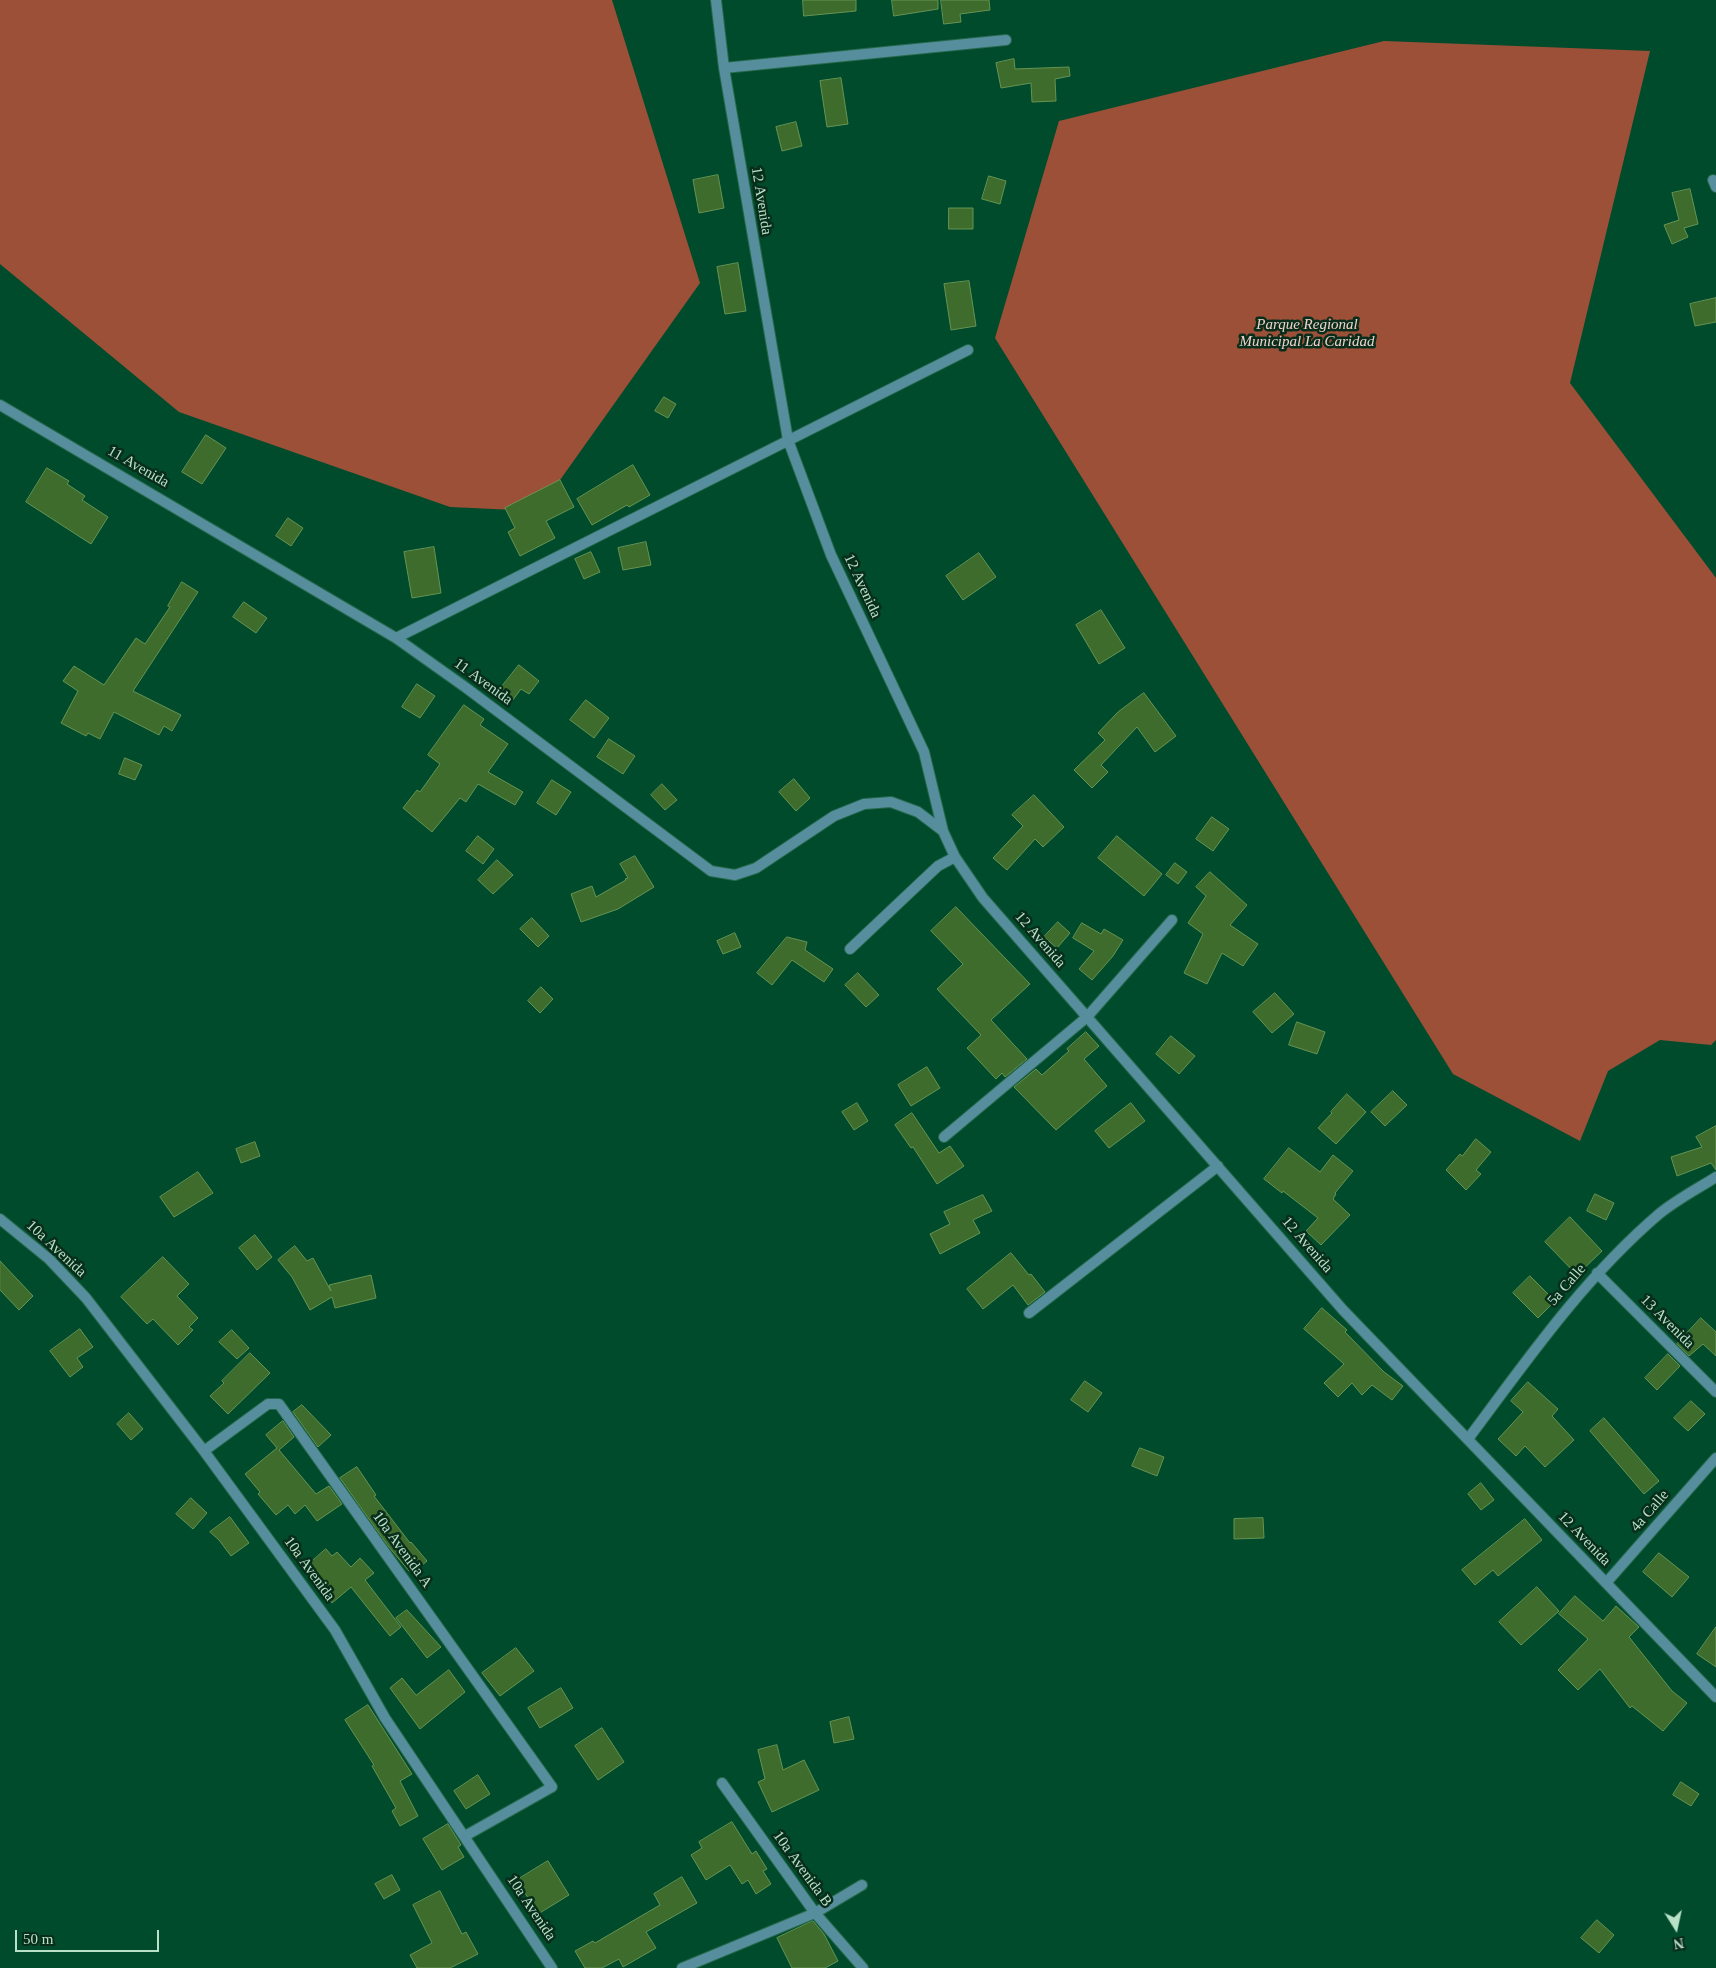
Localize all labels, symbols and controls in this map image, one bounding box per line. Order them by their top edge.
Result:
street label: 12 Avenida [747,166,775,236]
park label: Parque Regional Municipal La Caridad [1239,316,1375,351]
street label: 11 Avenida [104,442,172,492]
street label: 12 Avenida [839,551,885,621]
street label: 11 Avenida [450,655,516,709]
street label: 12 Avenida [1011,908,1069,972]
street label: 12 Avenida [1278,1213,1336,1277]
street label: 10a Avenida [22,1217,90,1281]
street label: 5a Calle [1544,1260,1590,1310]
street label: 13 Avenida [1636,1291,1698,1353]
street label: 4a Calle [1627,1486,1673,1536]
street label: 10a Avenida A [368,1508,436,1592]
street label: 12 Avenida [1554,1508,1614,1570]
street label: 10a Avenida [280,1533,338,1605]
street label: 10a Avenida B [769,1828,835,1910]
street label: 10a Avenida [503,1872,559,1944]
north arrow [1651,1903,1701,1953]
scale bar [18,1920,161,1952]
text: 50 m [23,1931,53,1947]
text: N [1672,1935,1685,1952]

